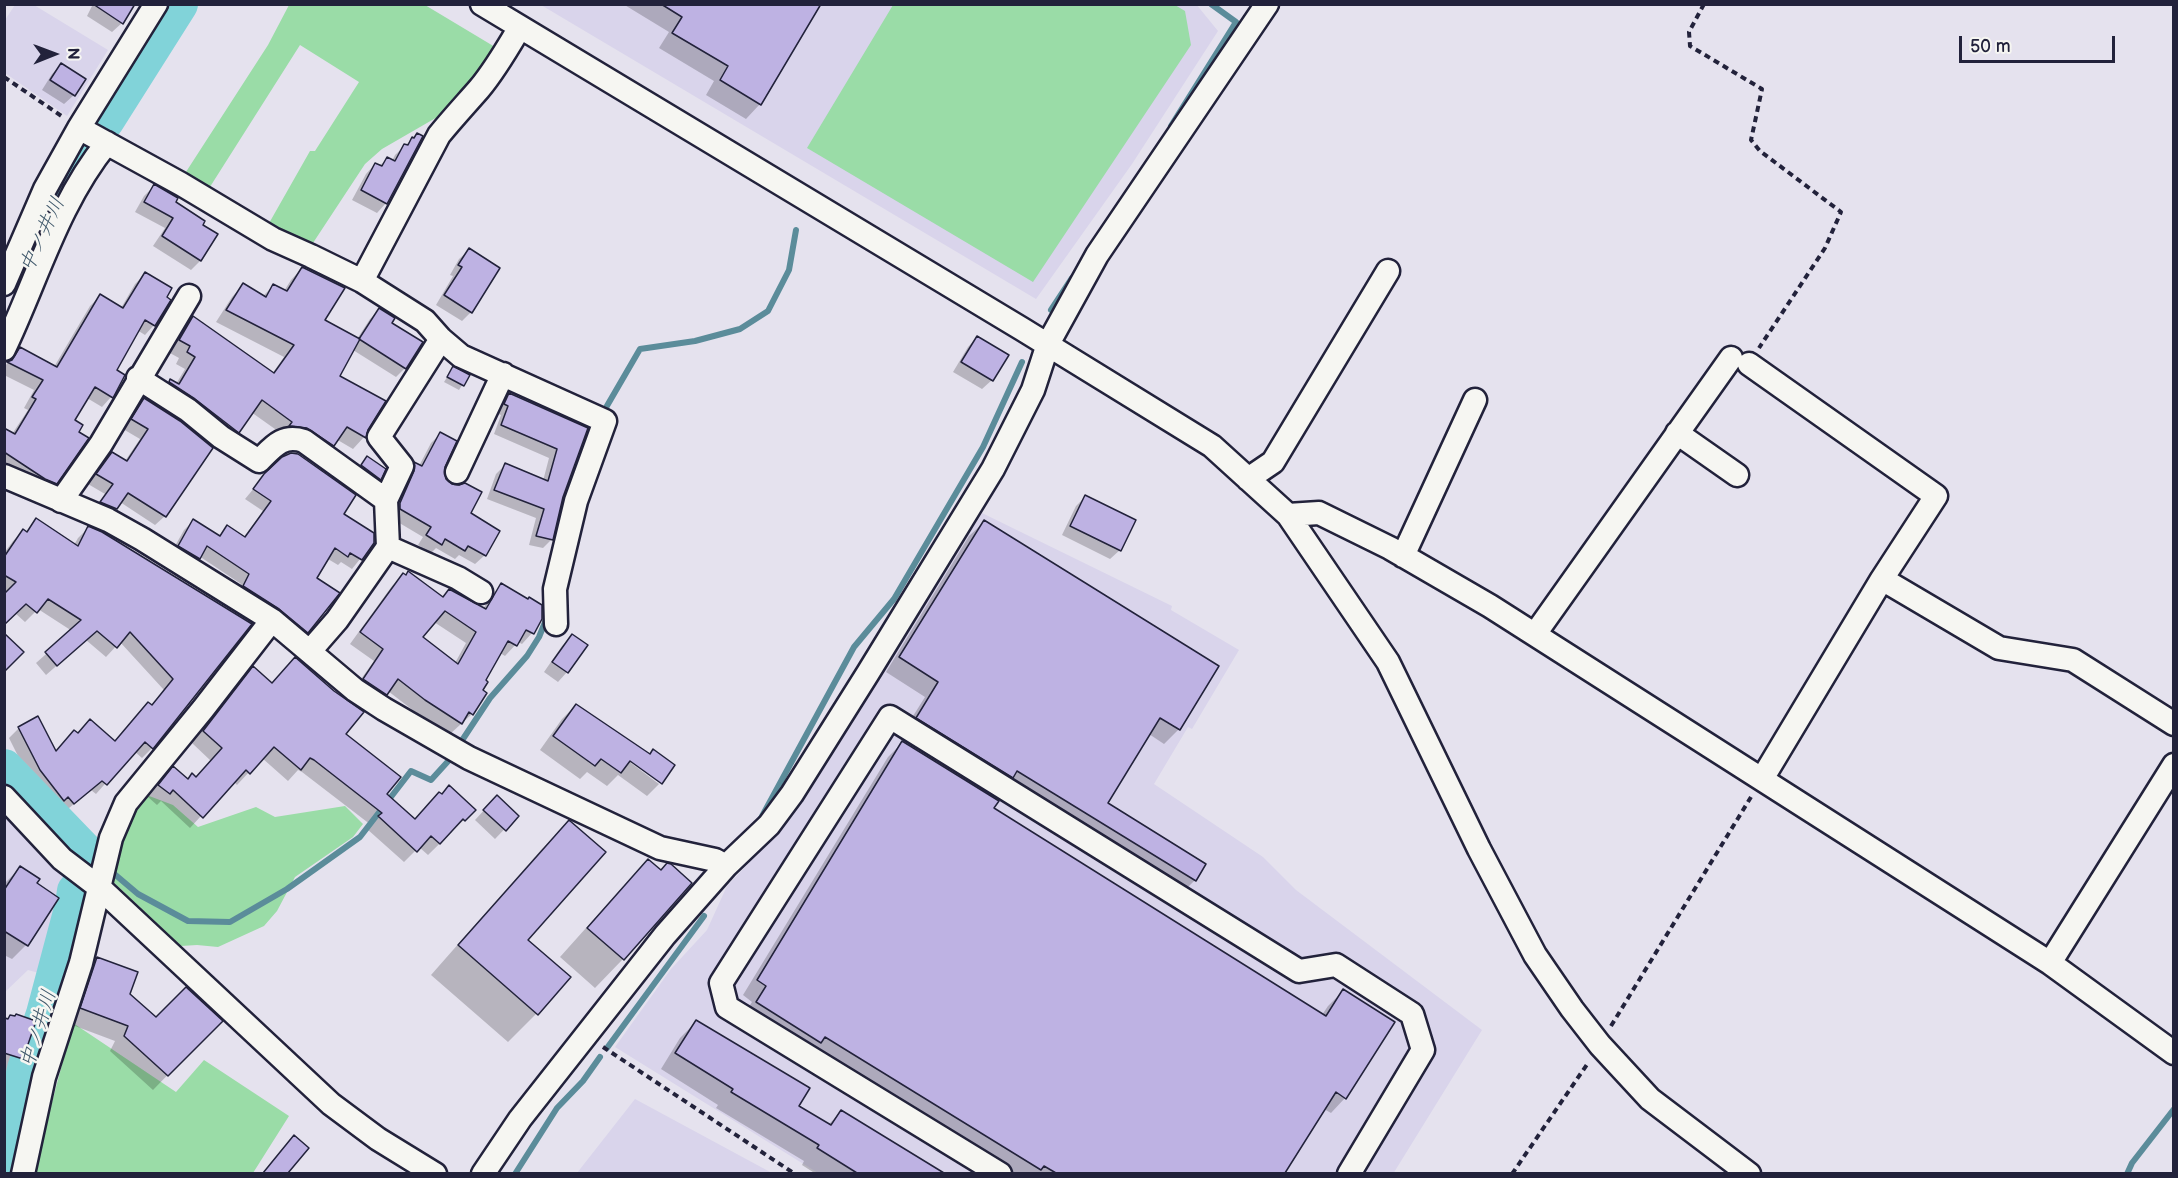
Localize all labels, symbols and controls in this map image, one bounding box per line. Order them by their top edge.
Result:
north arrow [24,24,84,84]
scale bar [1962,24,2118,62]
text: 50 m [1970,36,2011,57]
text: N [63,47,82,60]
water label: 中ノ井川 [15,194,71,276]
water label: 中ノ井川 [16,987,62,1071]

